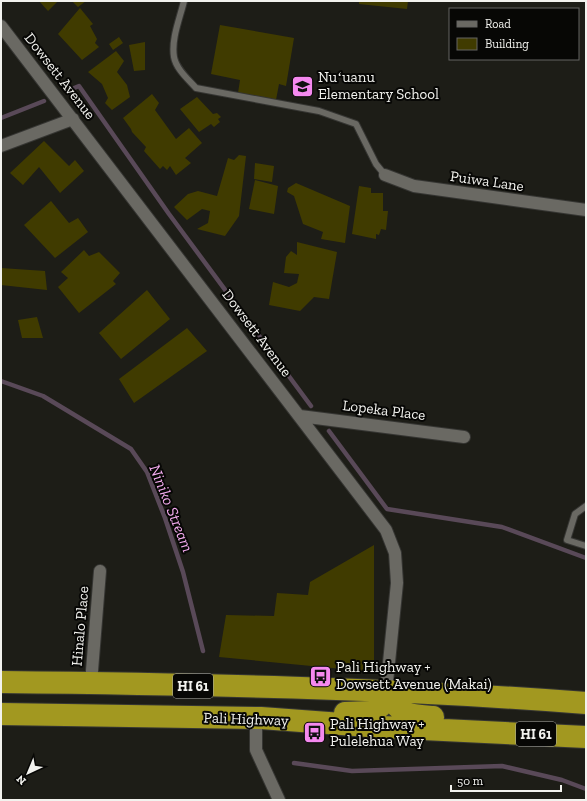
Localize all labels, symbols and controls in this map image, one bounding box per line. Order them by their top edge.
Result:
legend [449,8,579,60]
text: Road [485,17,511,31]
street label: Dowsett Avenue [21,29,99,123]
text: Building [485,37,529,51]
place label: Nuʻuanu Elementary School [318,68,439,103]
school or university icon: Nuʻuanu Elementary School [290,73,316,99]
street label: Puiwa Lane [449,167,525,195]
street label: Dowsett Avenue [218,286,296,380]
street label: Lopeka Place [341,396,427,424]
water label: Niniko Stream [145,462,198,555]
street label: Hinalo Place [68,585,92,667]
place label: Pali Highway + Dowsett Avenue (Makai) [336,658,492,693]
bus stop icon: Pali Highway + Dowsett Avenue (Makai) [307,663,333,689]
road number: HI 61 [173,674,213,698]
street label: Pali Highway [203,709,289,729]
place label: Pali Highway + Pulelehua Way [330,715,425,750]
bus stop icon: Pali Highway + Pulelehua Way [301,720,327,746]
road number: HI 61 [516,722,556,746]
north arrow [8,753,48,793]
scale bar [451,767,561,793]
text: N [13,772,29,787]
text: 50 m [457,774,484,788]

